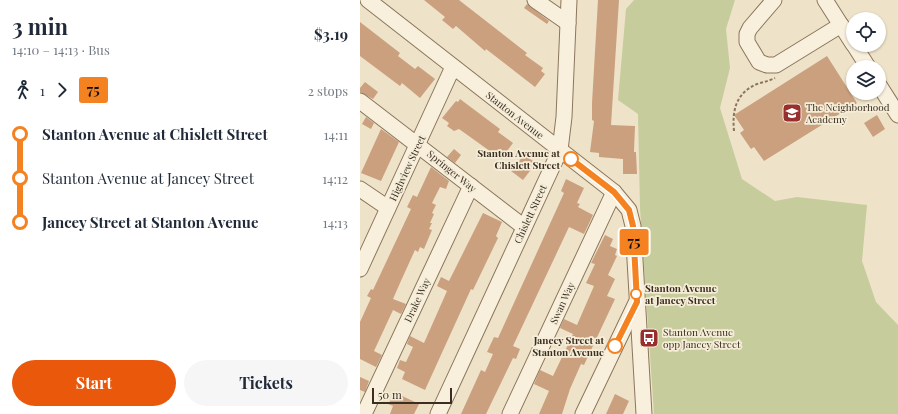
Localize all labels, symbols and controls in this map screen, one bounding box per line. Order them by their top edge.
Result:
text: 3 min [12,11,68,41]
map controls [846,12,886,100]
button: locate [846,12,886,52]
text: $3.19 [314,24,348,44]
text: 14:10 – 14:13 · Bus [12,41,110,58]
button: layers [846,60,886,100]
icon: walk [12,79,34,101]
icon: forward [51,79,73,101]
text: 75 [87,80,100,99]
text: 1 [40,82,45,99]
text: 2 stops [308,82,348,99]
street label: Stanton Avenue [483,88,547,142]
place label: The Neighborhood Academy [805,100,890,126]
school or university icon: The Neighborhood Academy [781,102,803,124]
text: Stanton Avenue at Chislett Street [42,124,268,144]
text: 14:11 [324,126,348,143]
street label: Highview Street [386,132,429,203]
place label: Stanton Avenue at Chislett Street [477,146,560,172]
street label: Springer Way [424,147,480,195]
marker: Stanton Avenue at Chislett Street [563,151,579,167]
text: Stanton Avenue at Jancey Street [42,168,254,188]
text: 14:12 [322,170,348,187]
street label: Chislett Street [510,182,550,246]
text: Jancey Street at Stanton Avenue [42,212,258,232]
text: 14:13 [323,214,348,231]
line badge: 75 [616,229,652,255]
text: 75 [628,232,640,251]
street label: Drake Way [401,275,433,325]
street label: Swan Way [546,280,578,326]
place label: Stanton Avenue at Jancey Street [645,281,717,307]
marker: Stanton Avenue at Jancey Street [630,288,642,300]
place label: Stanton Avenue opp Jancey Street [663,325,741,351]
bus stop icon: Stanton Avenue opp Jancey Street [638,327,660,349]
place label: Jancey Street at Stanton Avenue [532,333,604,359]
marker: Jancey Street at Stanton Avenue [607,338,623,354]
button: Start [12,360,176,406]
button: Tickets [184,360,348,406]
scale bar [372,386,452,405]
text: 50 m [378,387,402,402]

